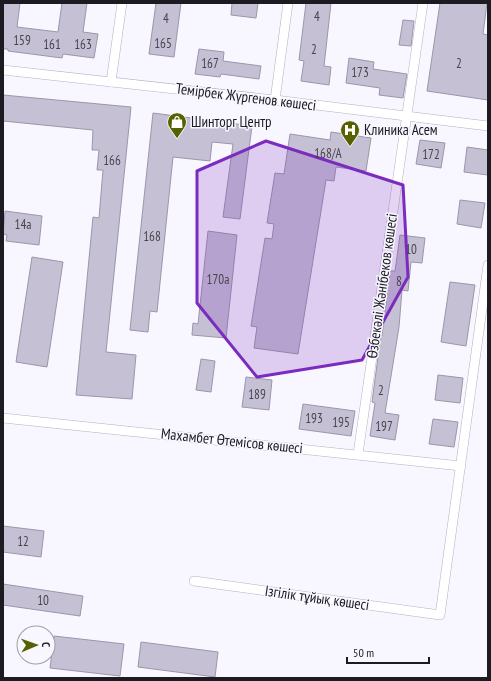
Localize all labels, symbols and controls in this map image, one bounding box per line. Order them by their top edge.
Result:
house number: 4 [314,8,320,25]
house number: 4 [163,10,169,27]
house number: 159 [13,32,31,49]
house number: 165 [154,35,172,52]
house number: 161 [43,36,61,53]
house number: 163 [74,36,92,53]
house number: 2 [311,41,317,58]
house number: 167 [201,55,219,72]
house number: 2 [456,55,462,72]
house number: 173 [351,64,369,81]
street label: Темірбек Жүргенов көшесі [175,78,317,115]
shop icon: Шинторг Центр [166,111,188,139]
place label: Шинторг Центр [191,112,272,131]
hospital icon: Клиника Асем [339,119,361,147]
place label: Клиника Асем [364,120,438,139]
house number: 168/А [314,145,343,162]
house number: 172 [422,146,440,163]
house number: 166 [103,152,121,169]
street label: Өзбекәлі Жәнібеков көшесі [362,212,401,360]
house number: 14а [15,216,31,233]
house number: 168 [143,228,161,245]
house number: 10 [405,241,417,258]
house number: 170а [207,271,229,288]
house number: 8 [396,273,402,290]
house number: 2 [378,382,384,399]
house number: 189 [248,386,266,403]
house number: 193 [305,410,323,427]
house number: 195 [332,414,350,431]
house number: 197 [375,418,393,435]
street label: Махамбет Өтемісов көшесі [160,424,304,457]
house number: 12 [17,533,29,550]
street label: Ізгілік тұйық көшесі [264,581,370,614]
house number: 10 [37,592,49,609]
north arrow [16,625,56,665]
scale bar [347,639,429,665]
text: С [39,642,53,647]
text: 50 m [353,645,374,660]

